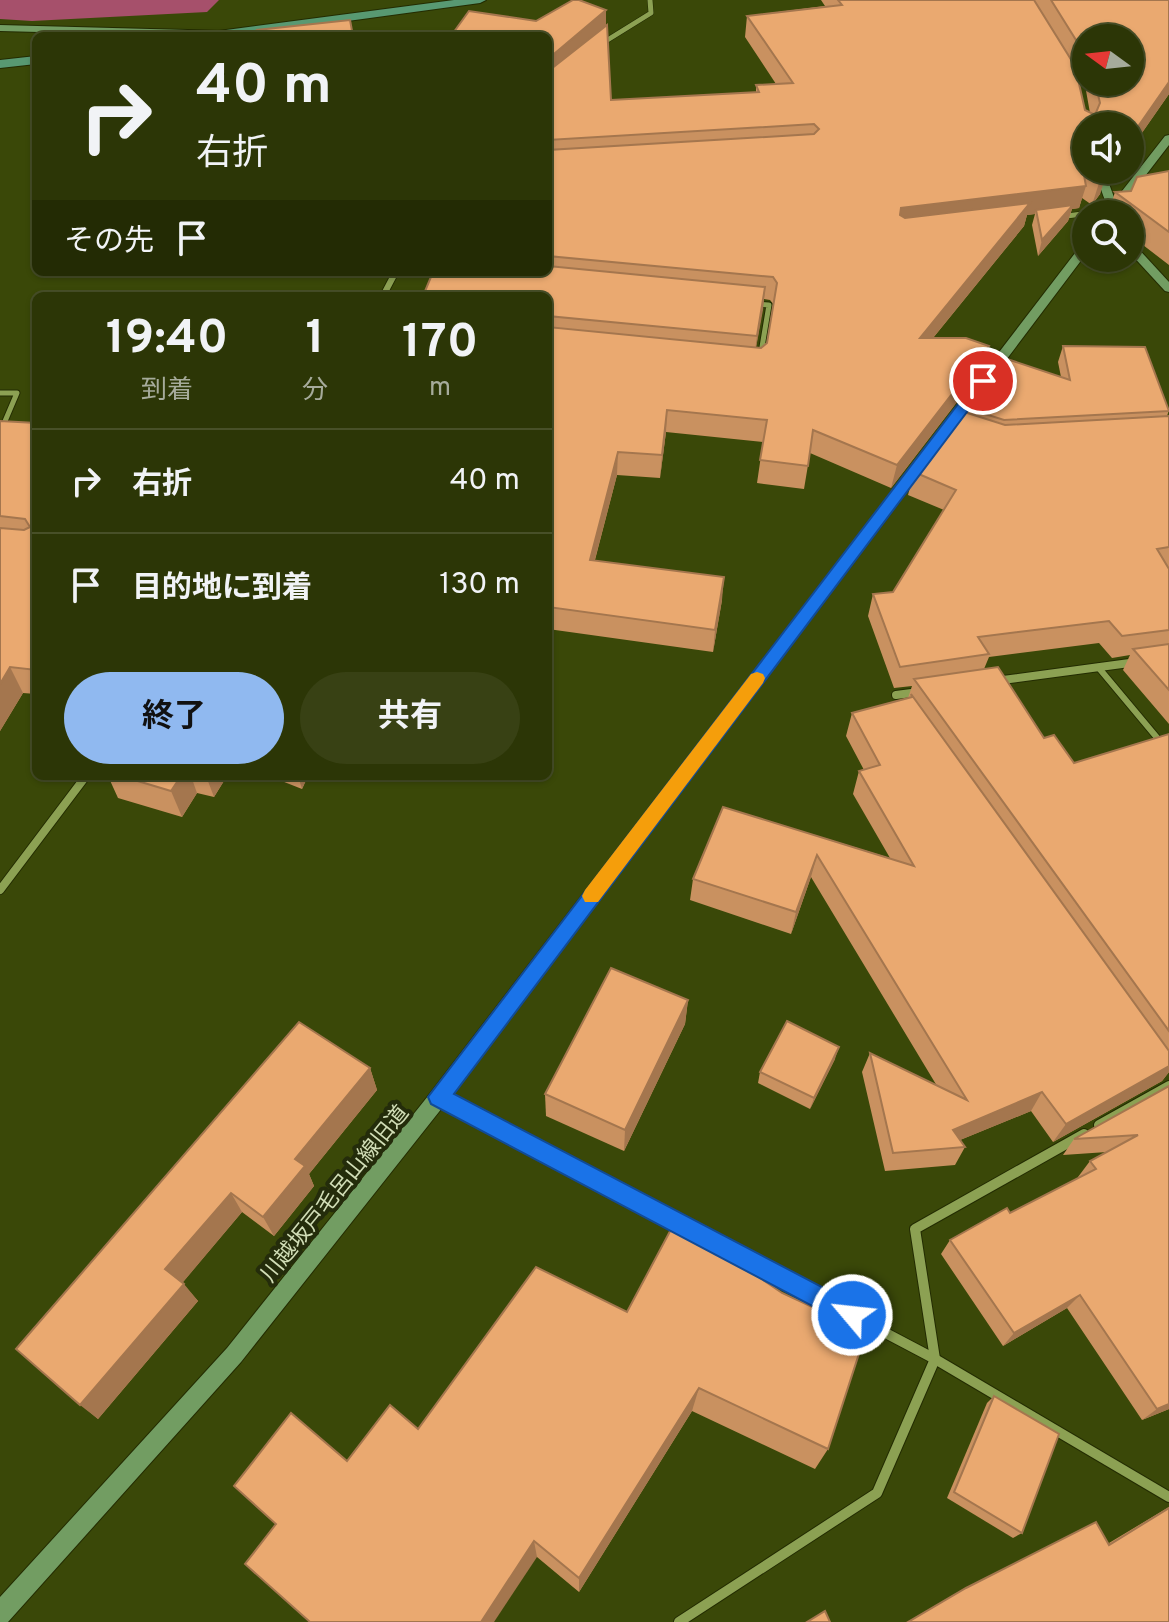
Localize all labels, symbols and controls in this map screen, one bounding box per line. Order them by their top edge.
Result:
north arrow [1072,24,1144,96]
map controls [1072,24,1144,272]
text: 40 m [196,53,332,123]
icon: right [64,64,168,168]
button: sound [1072,112,1144,184]
text: 右折 [196,132,268,178]
button: search [1072,200,1144,272]
icon: arrive [170,216,214,260]
text: その先 [64,224,154,261]
text: 19:40 [106,310,228,370]
text: 1 [306,310,325,370]
text: 170 [402,314,478,374]
pin [949,347,1017,415]
icon: arrive [961,359,1005,403]
text: m [429,372,451,405]
text: 到着 [141,375,193,408]
text: 分 [302,375,328,408]
icon: right [64,459,108,503]
text: 40 m [450,463,520,500]
text: 右折 [132,467,192,504]
icon: arrive [64,563,108,607]
text: 130 m [439,567,520,604]
text: 目的地に到着 [132,571,312,608]
button: 終了 [64,672,284,764]
button: 共有 [300,672,520,764]
street label: 川越坂戸毛呂山線旧道 [256,1101,416,1289]
position arrow [810,1273,894,1357]

